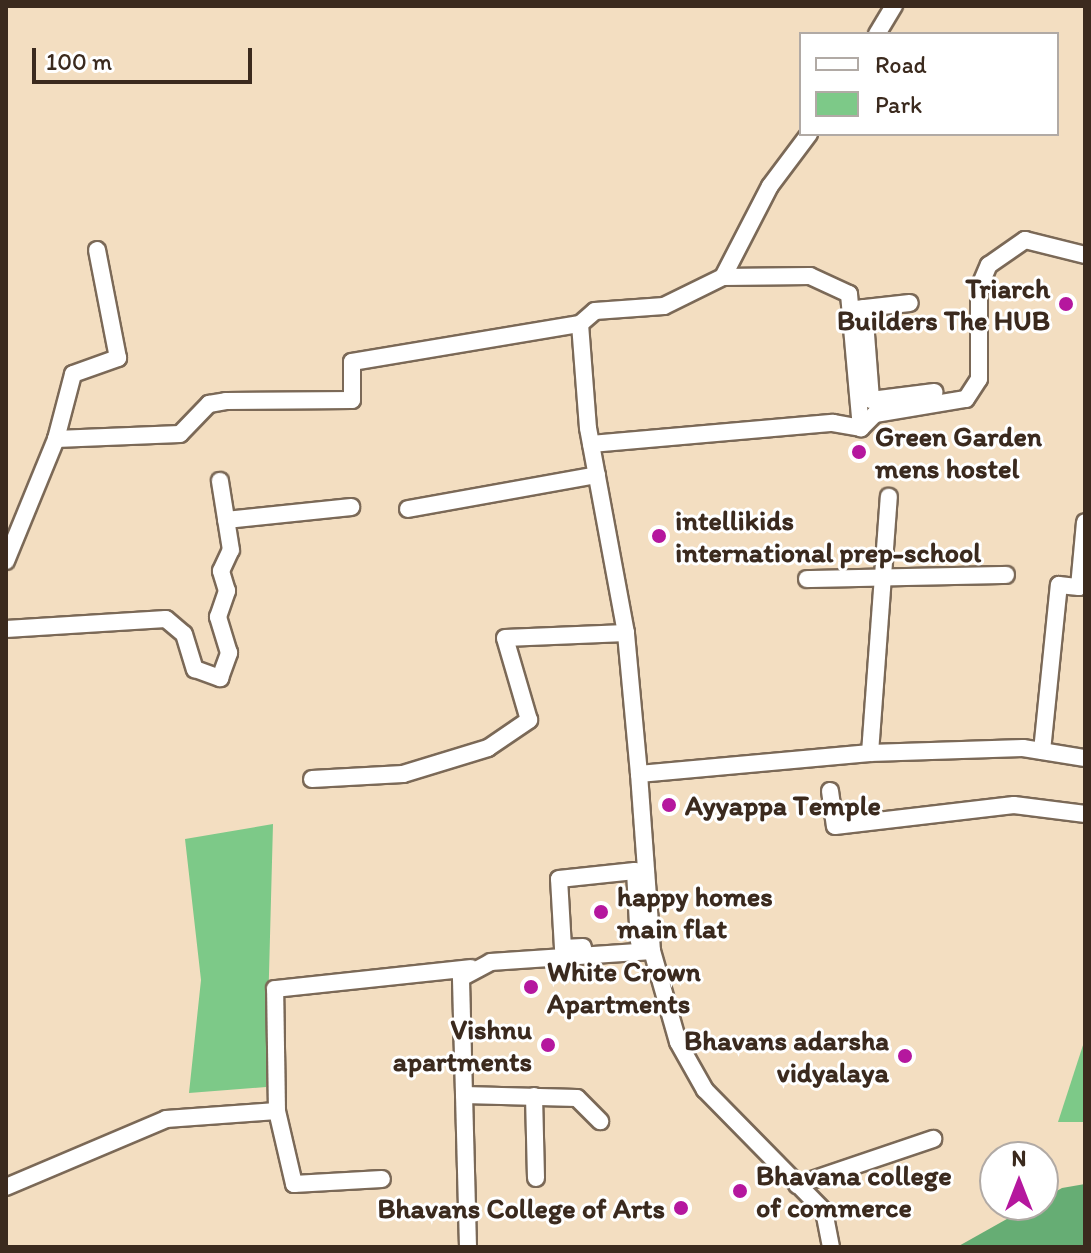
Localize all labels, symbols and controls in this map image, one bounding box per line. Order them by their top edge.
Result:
scale bar [36,32,256,82]
legend [799,32,1059,136]
text: 100 m [46,47,112,76]
text: Road [875,50,927,79]
text: Park [875,90,922,119]
place label: Triarch Builders The HUB [837,271,1050,337]
marker: Triarch Builders The HUB [1057,295,1075,313]
place label: Green Garden mens hostel [875,419,1042,485]
marker: Green Garden mens hostel [850,443,868,461]
place label: intellikids international prep-school [675,503,981,569]
marker: intellikids international prep-school [650,527,668,545]
place label: Ayyappa Temple [685,788,878,822]
marker: Ayyappa Temple [660,796,678,814]
place label: happy homes main flat [617,879,773,945]
marker: happy homes main flat [592,903,610,921]
place label: White Crown Apartments [547,954,701,1020]
marker: White Crown Apartments [522,978,540,996]
place label: Vishnu apartments [393,1012,532,1078]
place label: Bhavans adarsha vidyalaya [683,1023,889,1089]
marker: Vishnu apartments [539,1036,557,1054]
marker: Bhavans adarsha vidyalaya [896,1047,914,1065]
north arrow [979,1141,1059,1221]
text: N [1012,1145,1026,1172]
place label: Bhavana college of commerce [756,1158,952,1224]
marker: Bhavana college of commerce [731,1182,749,1200]
place label: Bhavans College of Arts [377,1191,665,1225]
marker: Bhavans College of Arts [672,1199,690,1217]

